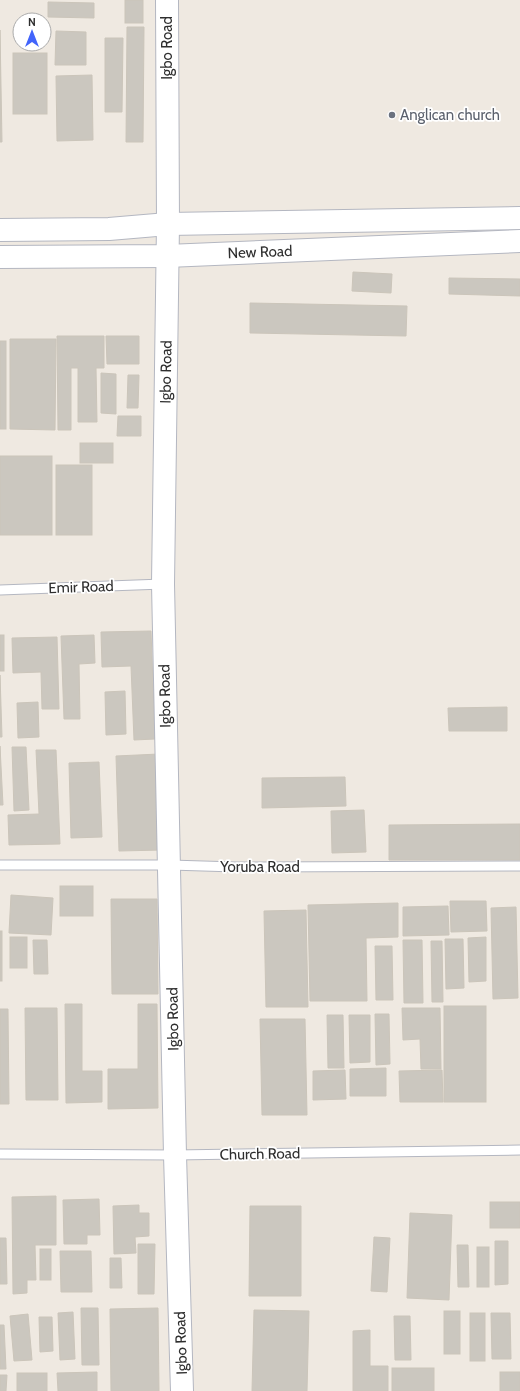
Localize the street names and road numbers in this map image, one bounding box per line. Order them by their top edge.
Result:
street label: Igbo Road [158,16,176,80]
street label: New Road [227,242,293,262]
street label: Igbo Road [156,340,176,404]
street label: Emir Road [48,577,114,597]
street label: Igbo Road [155,664,175,728]
street label: Yoruba Road [219,858,300,876]
street label: Igbo Road [163,987,183,1051]
street label: Church Road [220,1144,300,1164]
street label: Igbo Road [171,1311,191,1375]

